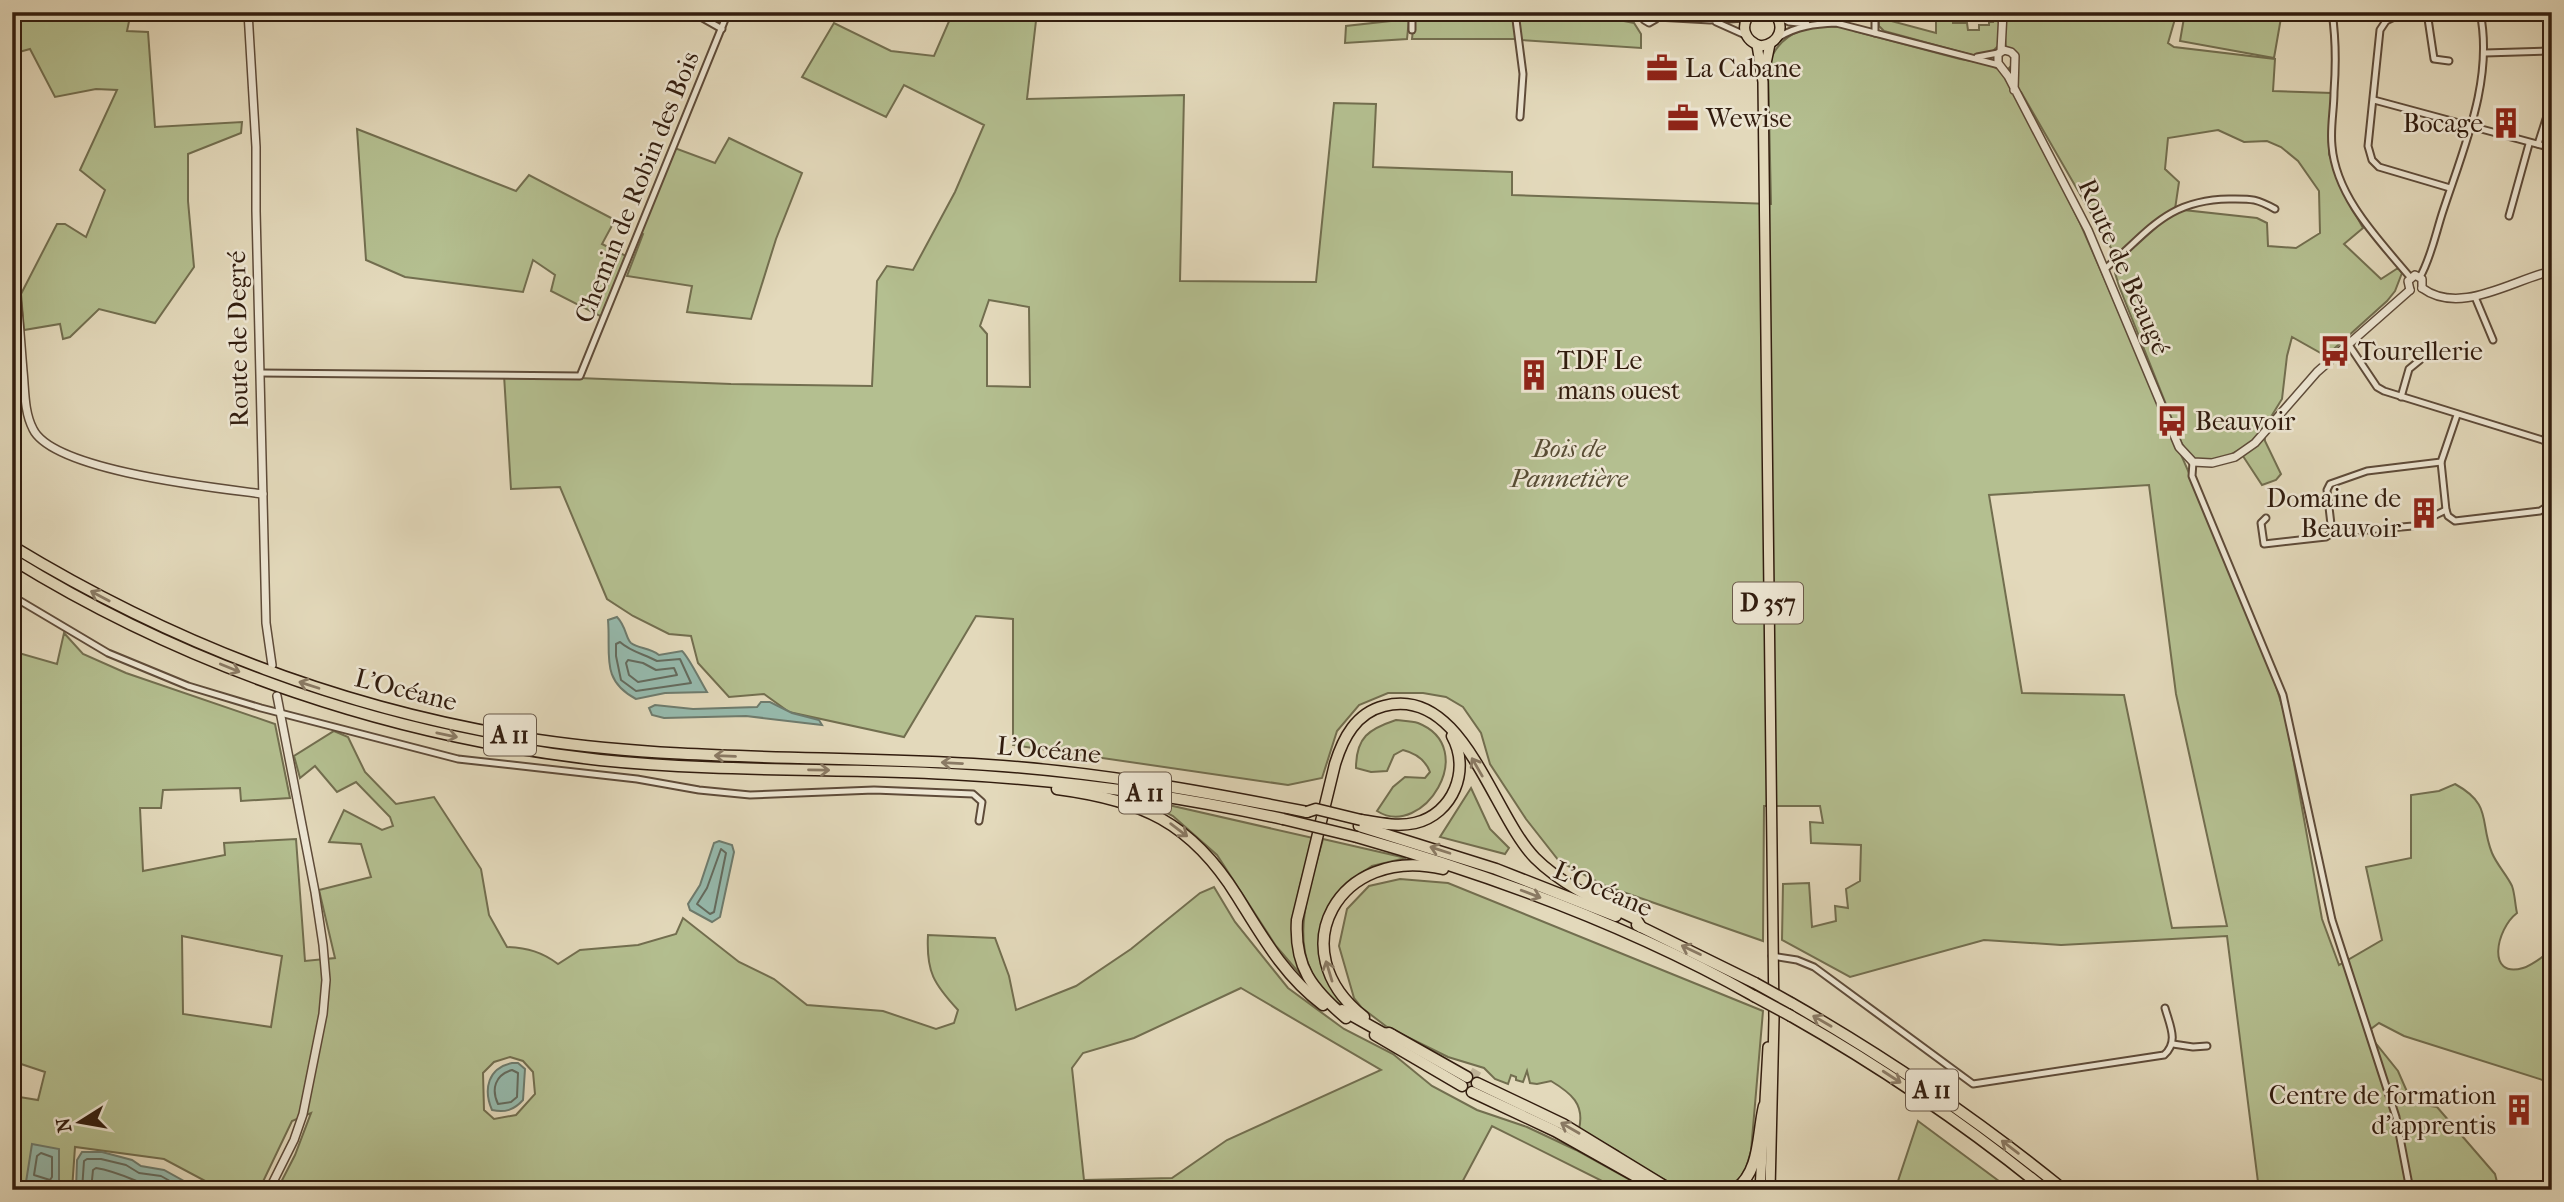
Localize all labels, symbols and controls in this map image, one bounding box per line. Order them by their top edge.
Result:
street label: Chemin de Robin des Bois [568,47,706,327]
office icon: La Cabane [1645,51,1679,85]
place label: La Cabane [1685,53,1801,84]
office icon: Wewise [1666,101,1700,135]
place label: Wewise [1705,103,1792,134]
building icon: Bocage [2489,106,2523,140]
place label: Bocage [2403,108,2483,139]
street label: Route de Beaugé [2071,174,2177,360]
street label: Route de Degré [221,250,255,428]
bus stop icon: Tourellerie [2318,334,2352,368]
place label: Tourellerie [2358,336,2483,367]
place label: TDF Le mans ouest [1557,345,1681,406]
building icon: TDF Le mans ouest [1517,358,1551,392]
bus stop icon: Beauvoir [2155,404,2189,438]
place label: Beauvoir [2195,406,2295,437]
park label: Bois de Pannetière [1509,433,1629,494]
place label: Domaine de Beauvoir [2266,483,2401,544]
building icon: Domaine de Beauvoir [2407,496,2441,530]
road number: D 357 [1733,582,1803,624]
one-way arrow [90,588,111,602]
street label: L’Océane [352,662,461,718]
one-way arrow [219,663,240,676]
one-way arrow [298,678,320,690]
road number: A 11 [484,714,536,756]
one-way arrow [435,728,458,742]
street label: L’Océane [996,730,1102,770]
one-way arrow [713,750,736,763]
one-way arrow [941,757,964,770]
one-way arrow [1470,757,1483,778]
one-way arrow [808,764,831,777]
road number: A 11 [1119,772,1171,814]
one-way arrow [1169,822,1188,837]
one-way arrow [1429,843,1451,855]
street label: L’Océane [1549,854,1657,924]
one-way arrow [1520,889,1542,901]
one-way arrow [1681,943,1702,957]
one-way arrow [1322,960,1334,982]
one-way arrow [1812,1013,1832,1027]
one-way arrow [1881,1070,1901,1084]
road number: A 11 [1906,1070,1958,1110]
place label: Centre de formation d'apprentis [2269,1080,2496,1141]
north arrow [46,1086,116,1156]
building icon: Centre de formation d'apprentis [2502,1093,2536,1127]
text: N [52,1115,76,1134]
one-way arrow [1560,1121,1580,1135]
one-way arrow [2002,1140,2020,1155]

